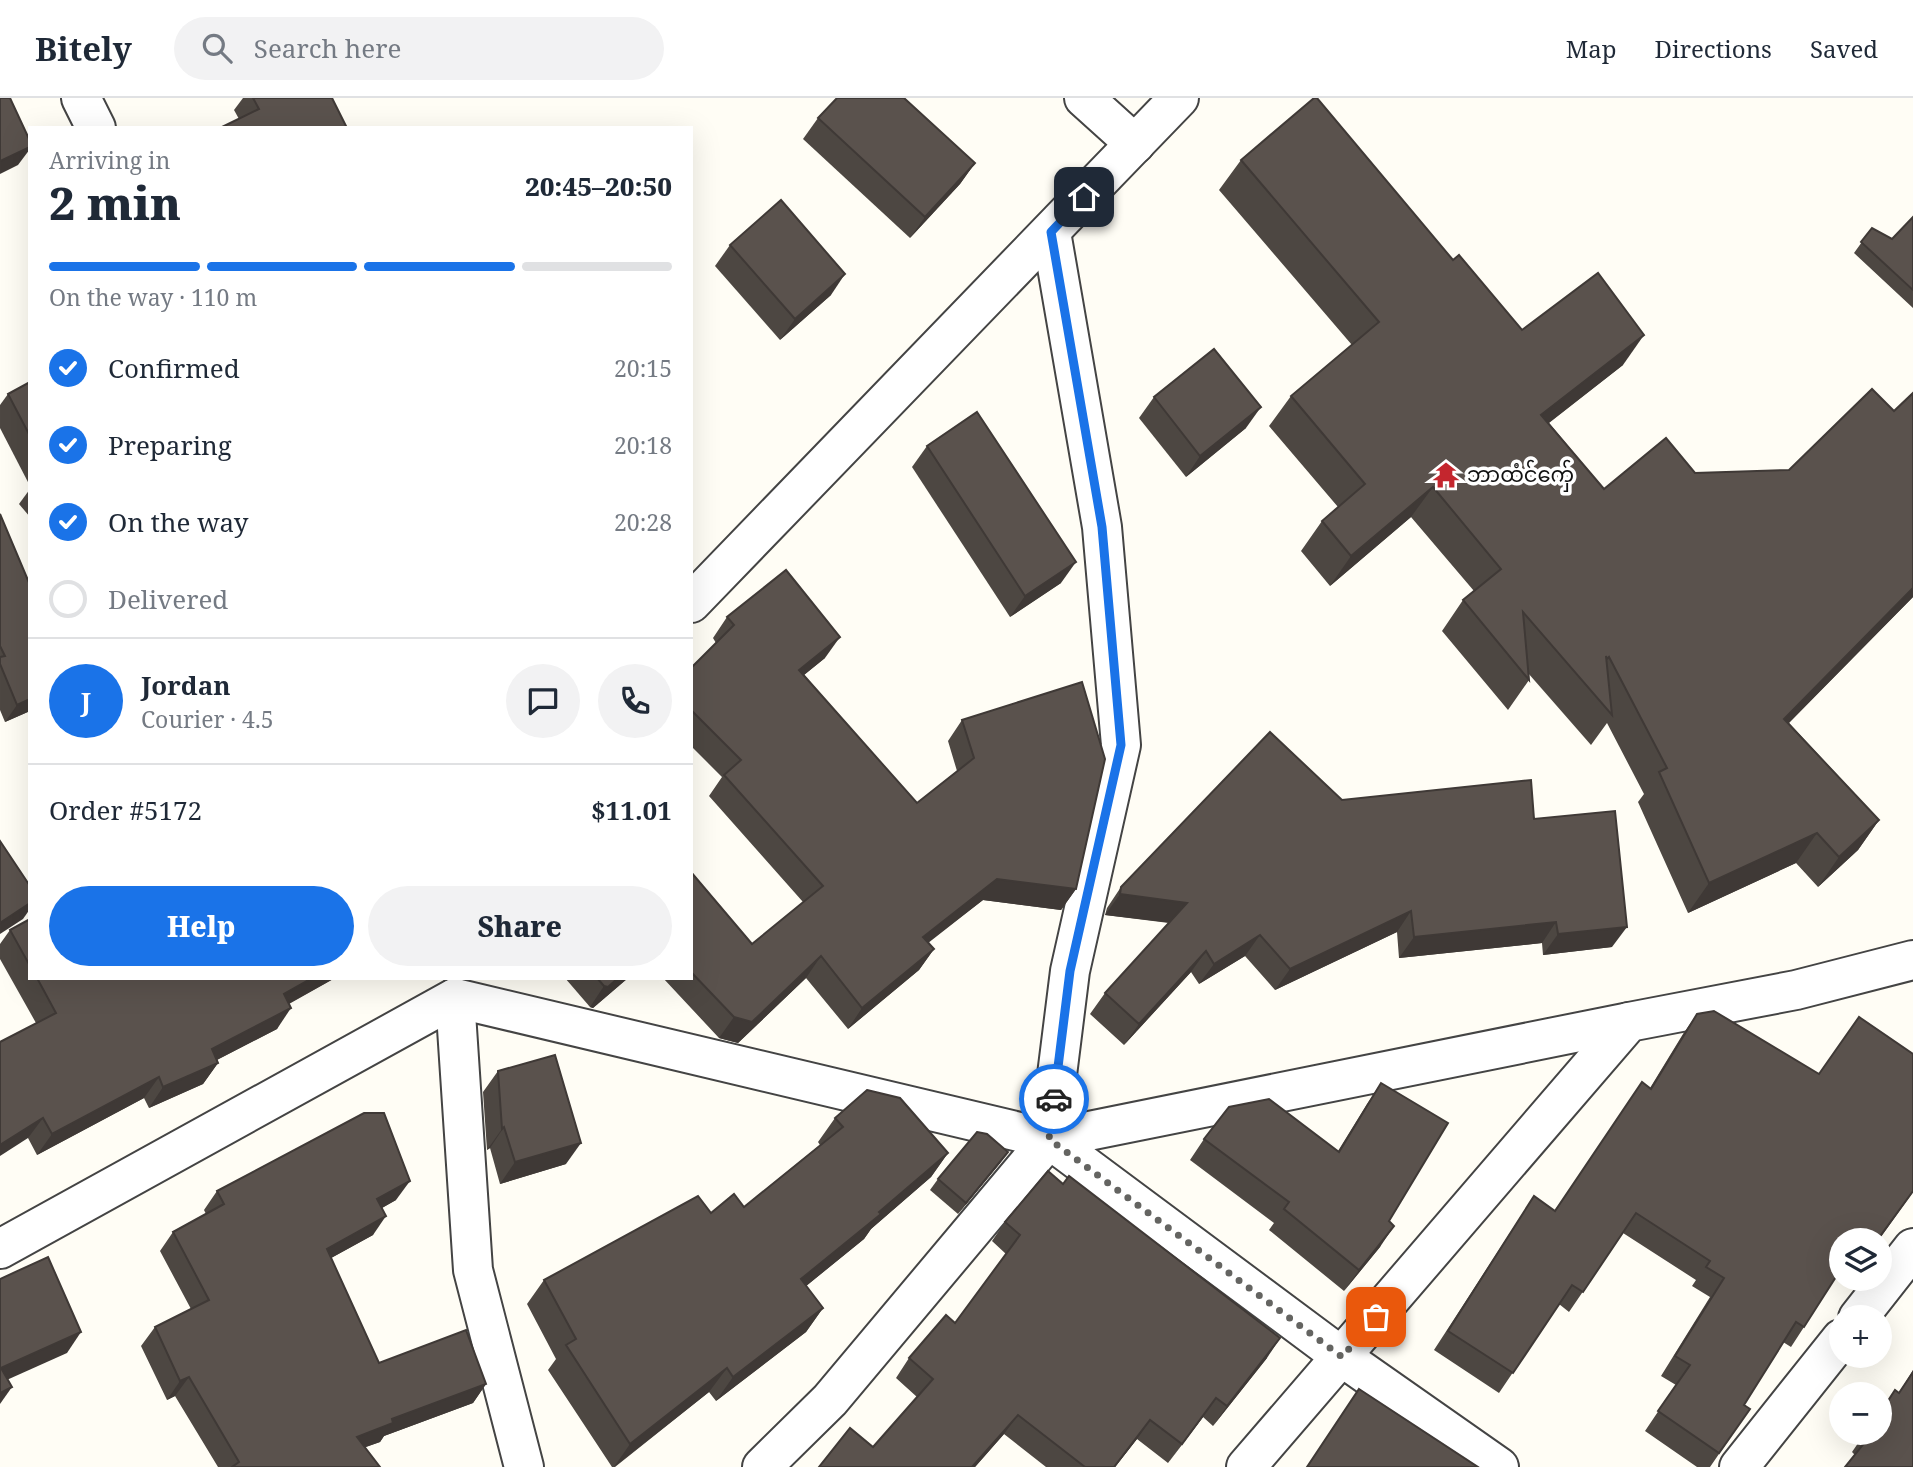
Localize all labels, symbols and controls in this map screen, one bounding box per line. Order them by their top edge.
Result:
search box [174,17,664,80]
text: Bitely [35,26,132,71]
icon: search [198,29,236,67]
text: Search here [254,30,401,66]
text: Map [1566,32,1617,65]
text: Directions [1655,32,1772,65]
text: Saved [1810,32,1878,65]
text: Arriving in [49,144,170,176]
pin [1054,167,1114,227]
text: 20:45–20:50 [525,168,672,204]
text: 2 min [49,171,181,233]
icon: home [1065,178,1103,216]
text: On the way · 110 m [49,281,257,313]
icon: check [49,349,87,387]
text: Confirmed [108,350,240,386]
text: 20:15 [614,352,672,384]
icon: check [49,426,87,464]
text: Preparing [108,427,232,463]
text: 20:18 [614,429,672,461]
place label: ဘာထံင်ကှ်ေ [1467,459,1574,492]
temple icon: ဘာထံင်ကှ်ေ [1431,460,1461,490]
icon: check [49,503,87,541]
text: On the way [108,504,248,540]
text: 20:28 [614,506,672,538]
text: Delivered [108,581,228,617]
button: chat [506,664,580,738]
button: phone [598,664,672,738]
text: Jordan [141,667,231,703]
text: J [81,683,91,719]
text: Courier · 4.5 [141,703,274,735]
text: Order #5172 [49,792,202,828]
text: $11.01 [591,792,672,828]
button: Help [49,886,354,966]
button: Share [368,886,672,966]
courier [1019,1064,1089,1134]
icon: car [1035,1080,1073,1118]
map controls [1829,1228,1892,1445]
button: layers [1829,1228,1892,1291]
pin [1346,1287,1406,1347]
icon: bag [1357,1298,1395,1336]
button: + [1829,1305,1892,1368]
button: − [1829,1382,1892,1445]

